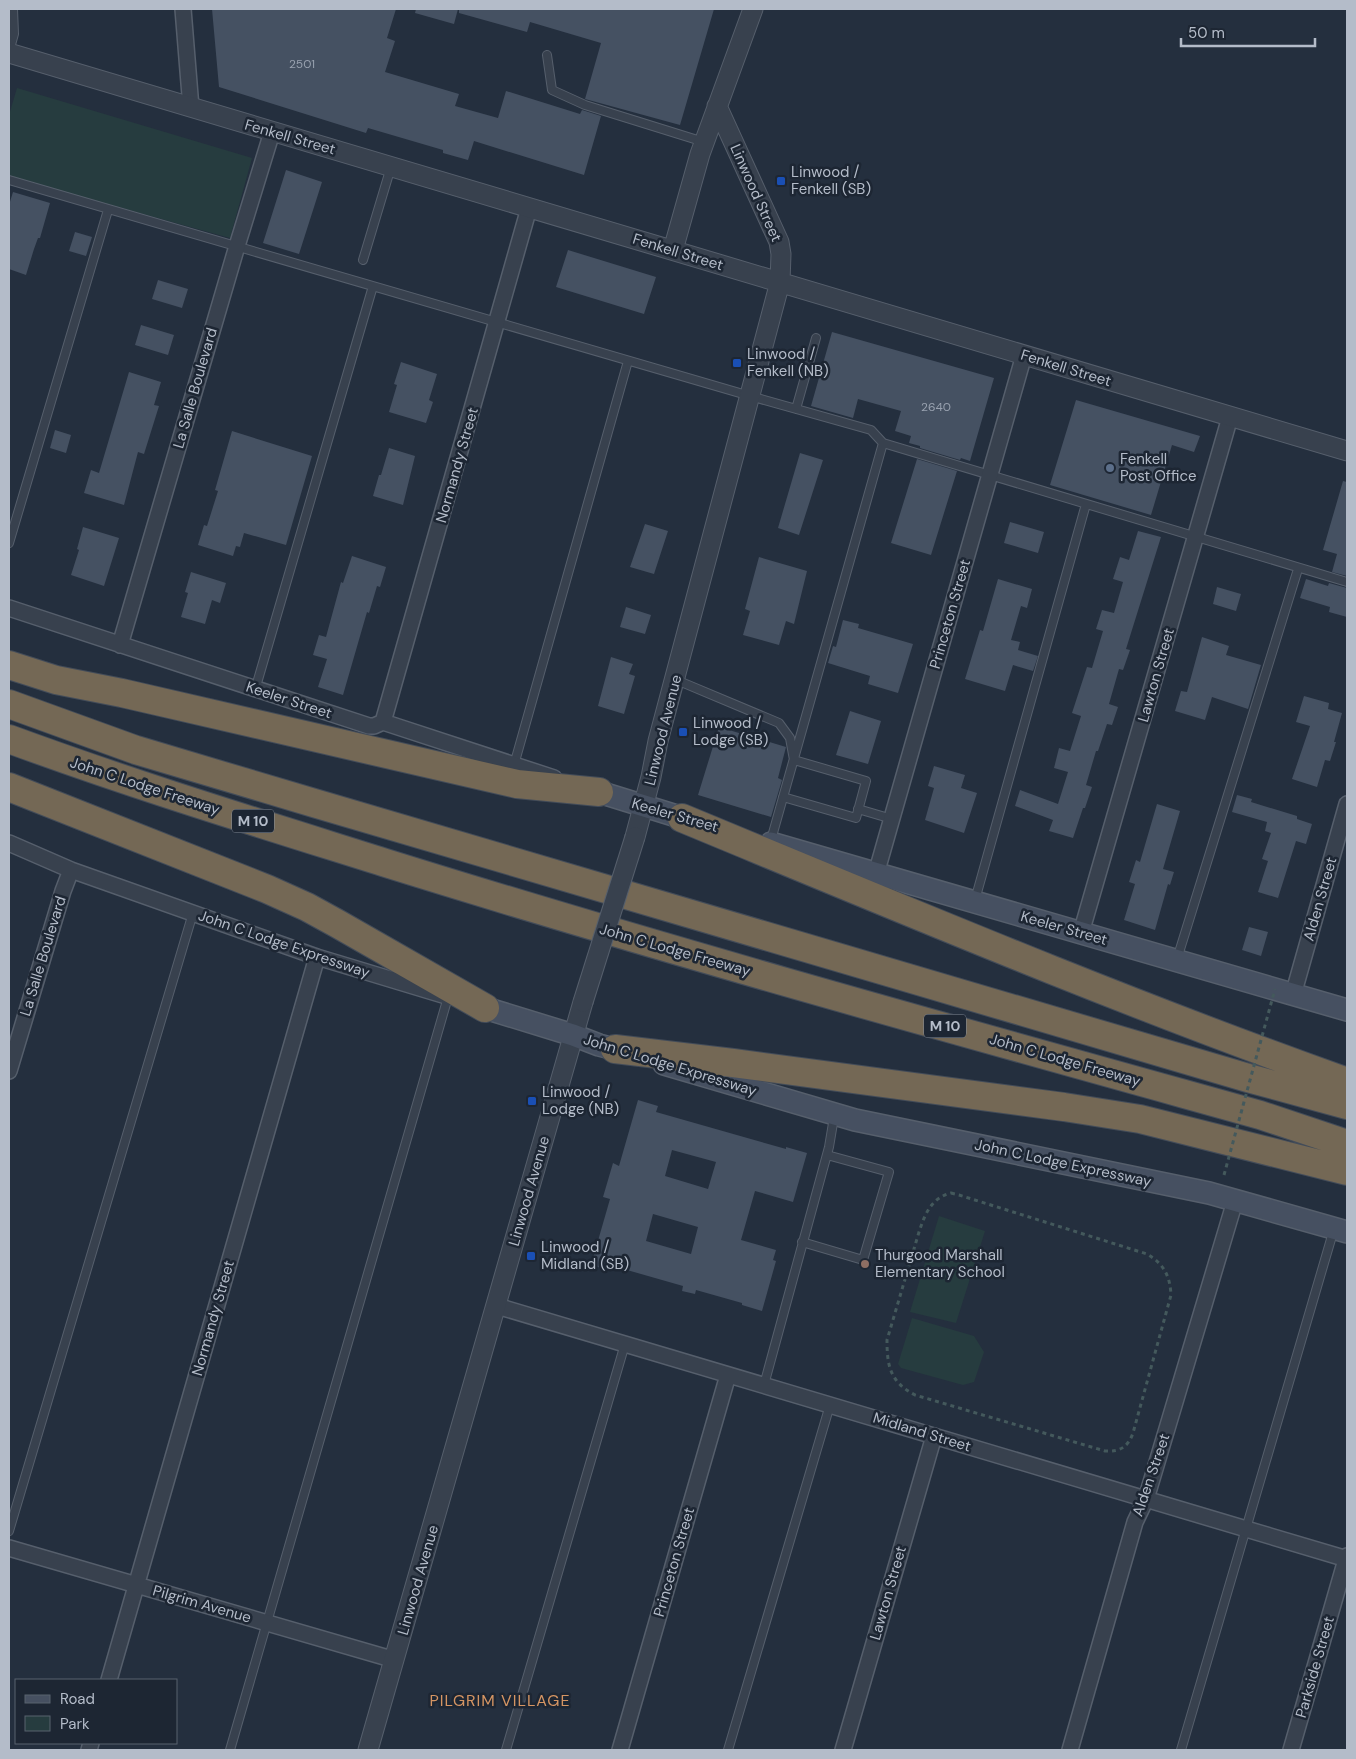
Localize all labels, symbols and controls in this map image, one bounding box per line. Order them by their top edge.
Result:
scale bar [1181,15,1315,47]
text: 50 m [1188,23,1225,43]
house number: 2501 [289,56,315,72]
street label: Fenkell Street [242,114,338,160]
street label: Linwood Street [726,141,787,245]
place label: Linwood / Fenkell (SB) [791,162,871,199]
marker: Linwood / Fenkell (SB) [775,175,787,187]
street label: Fenkell Street [630,229,726,275]
street label: La Salle Boulevard [168,325,222,451]
place label: Linwood / Fenkell (NB) [747,344,829,381]
street label: Fenkell Street [1018,345,1114,391]
marker: Linwood / Fenkell (NB) [731,357,743,369]
house number: 2640 [921,399,951,415]
street label: Normandy Street [431,405,483,525]
place label: Fenkell Post Office [1120,449,1197,486]
marker: Fenkell Post Office [1104,462,1116,474]
street label: Princeton Street [925,557,975,671]
street label: Lawton Street [1133,625,1179,724]
street label: Linwood Avenue [640,673,686,787]
street label: Keeler Street [243,677,335,723]
place label: Linwood / Lodge (SB) [693,713,768,750]
marker: Linwood / Lodge (SB) [677,726,689,738]
street label: John C Lodge Freeway [68,752,223,820]
street label: Keeler Street [629,793,721,837]
road number: M 10 [232,809,274,832]
street label: Alden Street [1298,855,1342,943]
street label: La Salle Boulevard [15,894,71,1018]
street label: John C Lodge Expressway [196,905,373,983]
street label: Keeler Street [1018,906,1110,950]
street label: John C Lodge Freeway [597,919,754,981]
road number: M 10 [924,1014,966,1038]
street label: John C Lodge Expressway [581,1029,760,1101]
street label: John C Lodge Freeway [987,1029,1144,1091]
place label: Linwood / Lodge (NB) [542,1082,619,1119]
marker: Linwood / Lodge (NB) [526,1095,538,1107]
street label: Linwood Avenue [504,1134,554,1248]
street label: John C Lodge Expressway [973,1134,1154,1192]
place label: Linwood / Midland (SB) [541,1237,629,1274]
place label: Thurgood Marshall Elementary School [875,1245,1005,1282]
marker: Linwood / Midland (SB) [525,1250,537,1262]
street label: Normandy Street [187,1258,239,1378]
marker: Thurgood Marshall Elementary School [859,1258,871,1270]
street label: Midland Street [870,1408,974,1456]
street label: Alden Street [1127,1431,1175,1519]
street label: Princeton Street [649,1505,699,1619]
street label: Linwood Avenue [393,1523,443,1637]
street label: Lawton Street [865,1543,911,1642]
street label: Pilgrim Avenue [150,1580,254,1628]
street label: Parkside Street [1291,1614,1339,1720]
legend [15,1679,178,1744]
text: Road [60,1689,95,1709]
district label: PILGRIM VILLAGE [430,1690,570,1711]
text: Park [60,1714,90,1734]

